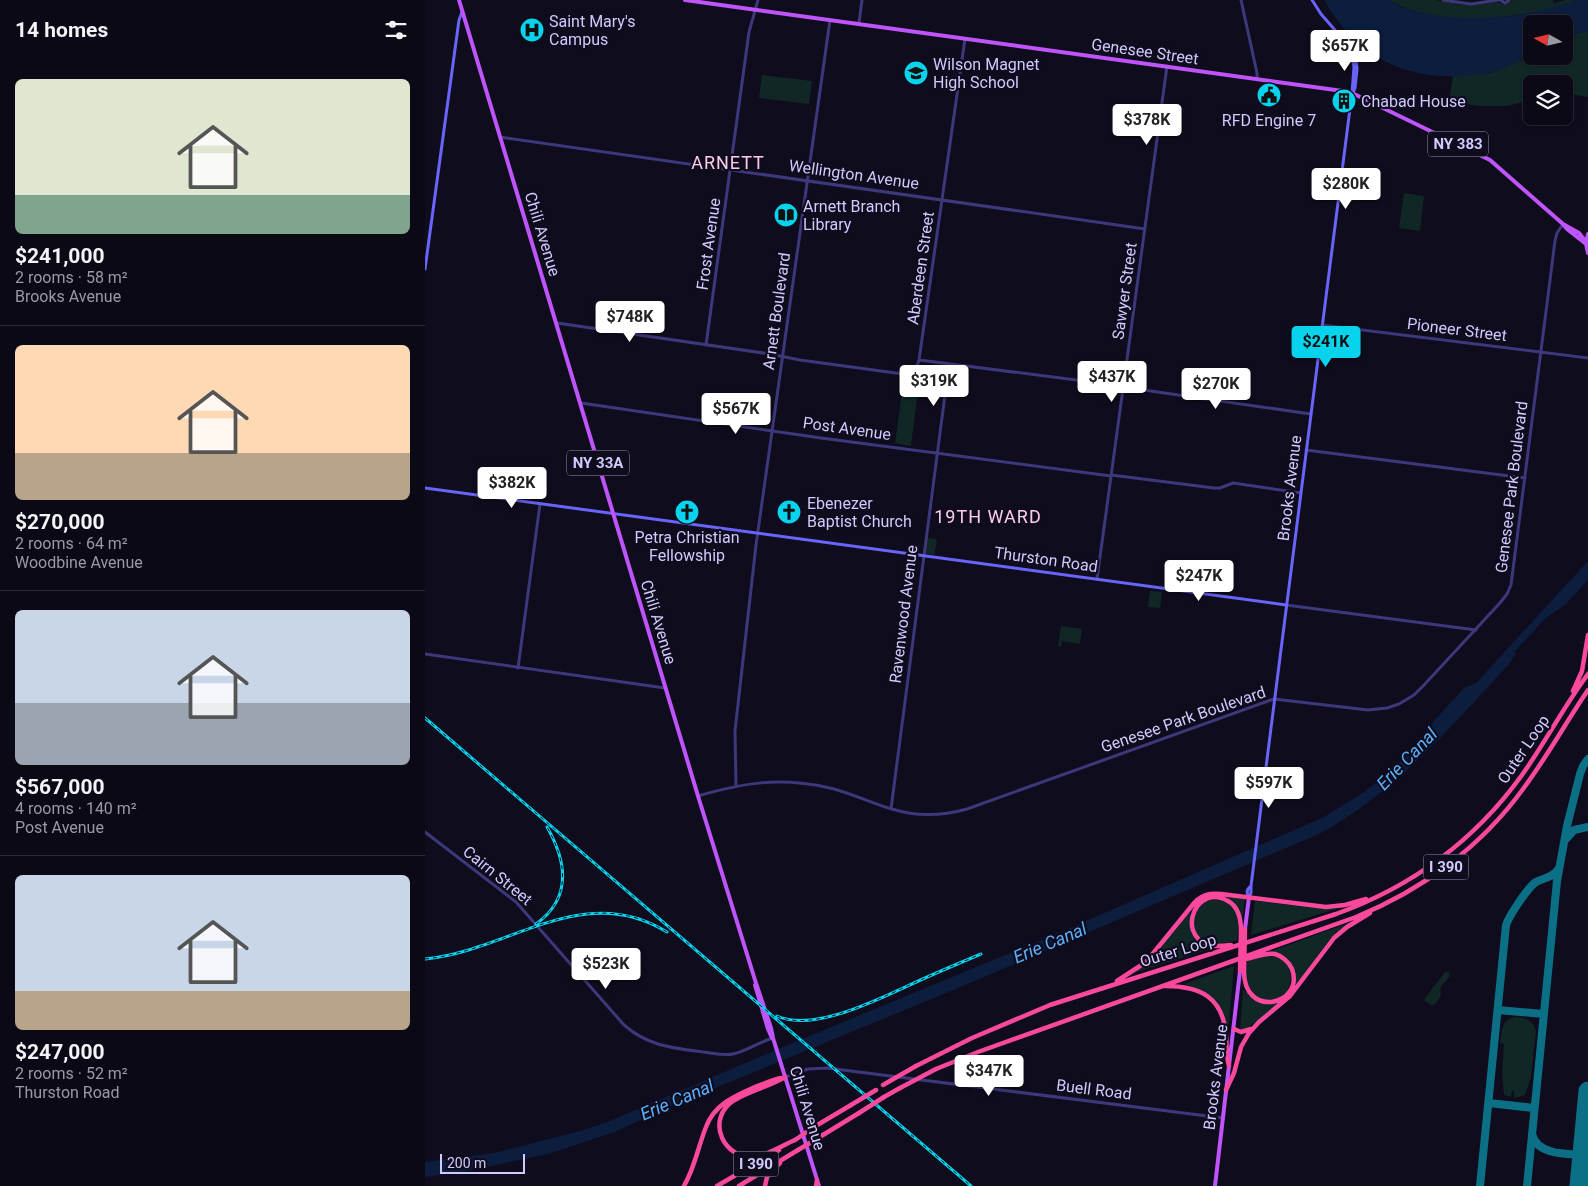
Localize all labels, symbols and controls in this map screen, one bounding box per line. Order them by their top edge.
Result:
place label: Saint Mary's Campus [549,12,635,49]
north arrow [1523,15,1573,65]
map controls [1523,15,1573,125]
icon: filters [382,16,410,44]
hospital icon: Saint Mary's Campus [519,17,545,43]
text: 14 homes [15,18,108,42]
pin: $657K [1310,30,1380,72]
street label: Genesee Street [1090,35,1200,68]
text: $657K [1322,36,1368,55]
place label: Wilson Magnet High School [933,55,1039,92]
school or university icon: Wilson Magnet High School [903,60,929,86]
button: layers [1523,75,1573,125]
public building icon: RFD Engine 7 [1256,82,1282,108]
building icon: Chabad House [1331,88,1357,114]
place label: Chabad House [1361,92,1466,111]
pin: $378K [1112,104,1182,146]
text: $378K [1124,110,1170,129]
place label: RFD Engine 7 [1222,111,1316,130]
icon: home [168,112,258,202]
road number: NY 383 [1428,132,1488,156]
district label: ARNETT [691,152,765,173]
street label: Wellington Avenue [788,156,920,193]
pin: $280K [1311,168,1381,210]
text: $280K [1323,174,1369,193]
street label: Chili Avenue [521,190,564,279]
street label: Frost Avenue [693,197,724,291]
place label: Arnett Branch Library [803,197,900,234]
library icon: Arnett Branch Library [773,202,799,228]
street label: Aberdeen Street [903,210,938,326]
street label: Sawyer Street [1108,241,1141,341]
text: $241,000 [15,244,105,268]
street label: Arnett Boulevard [759,251,794,371]
text: 2 rooms · 58 m² [15,268,128,287]
text: Brooks Avenue [15,287,121,306]
pin: $748K [595,300,665,343]
text: $748K [607,307,653,326]
street label: Pioneer Street [1406,314,1508,345]
pin: $241K [1291,326,1361,368]
text: $241K [1303,332,1349,351]
pin: $437K [1077,360,1147,403]
pin: $319K [899,364,969,407]
text: $437K [1089,367,1135,386]
pin: $270K [1181,368,1251,410]
text: $319K [911,371,957,390]
text: $270K [1193,374,1239,393]
icon: home [168,377,258,467]
pin: $567K [701,392,771,435]
text: $567K [713,399,759,418]
street label: Genesee Park Boulevard [1492,400,1531,574]
street label: Post Avenue [802,413,892,444]
street label: Brooks Avenue [1274,434,1305,542]
road number: NY 33A [567,450,629,476]
pin: $382K [477,466,547,509]
text: $382K [489,473,535,492]
place label: Ebenezer Baptist Church [807,494,912,531]
church icon: Petra Christian Fellowship [674,499,700,525]
church icon: Ebenezer Baptist Church [776,499,802,525]
district label: 19TH WARD [934,506,1042,527]
text: $270,000 [15,510,105,534]
place label: Petra Christian Fellowship [635,528,739,565]
text: 2 rooms · 64 m² [15,534,128,553]
street label: Thurston Road [993,543,1099,576]
street label: Ravenwood Avenue [886,544,921,684]
text: Woodbine Avenue [15,553,143,572]
pin: $247K [1164,560,1234,602]
text: $247K [1176,566,1222,585]
street label: Chili Avenue [637,578,680,667]
icon: home [168,642,258,732]
street label: Genesee Park Boulevard [1098,682,1268,757]
street label: Outer Loop [1494,711,1553,787]
water label: Erie Canal [1372,723,1442,794]
pin: $597K [1234,766,1304,809]
text: $597K [1246,773,1292,792]
text: $567,000 [15,775,105,799]
text: 4 rooms · 140 m² [15,799,137,818]
text: Post Avenue [15,818,104,837]
street label: Cairn Street [459,842,536,909]
road number: I 390 [1423,854,1469,880]
icon: home [168,907,258,997]
water label: Erie Canal [1010,917,1091,967]
street label: Outer Loop [1138,930,1219,971]
pin: $523K [571,948,641,990]
text: $523K [583,954,629,973]
street label: Brooks Avenue [1200,1023,1231,1131]
text: $247,000 [15,1040,105,1064]
pin: $347K [954,1054,1024,1097]
text: $347K [966,1061,1012,1080]
text: 2 rooms · 52 m² [15,1064,128,1083]
street label: Chili Avenue [786,1064,829,1153]
water label: Erie Canal [637,1074,718,1124]
street label: Buell Road [1055,1075,1133,1104]
text: Thurston Road [15,1083,120,1102]
scale bar [440,1151,525,1174]
road number: I 390 [733,1152,779,1176]
text: 200 m [447,1155,486,1171]

